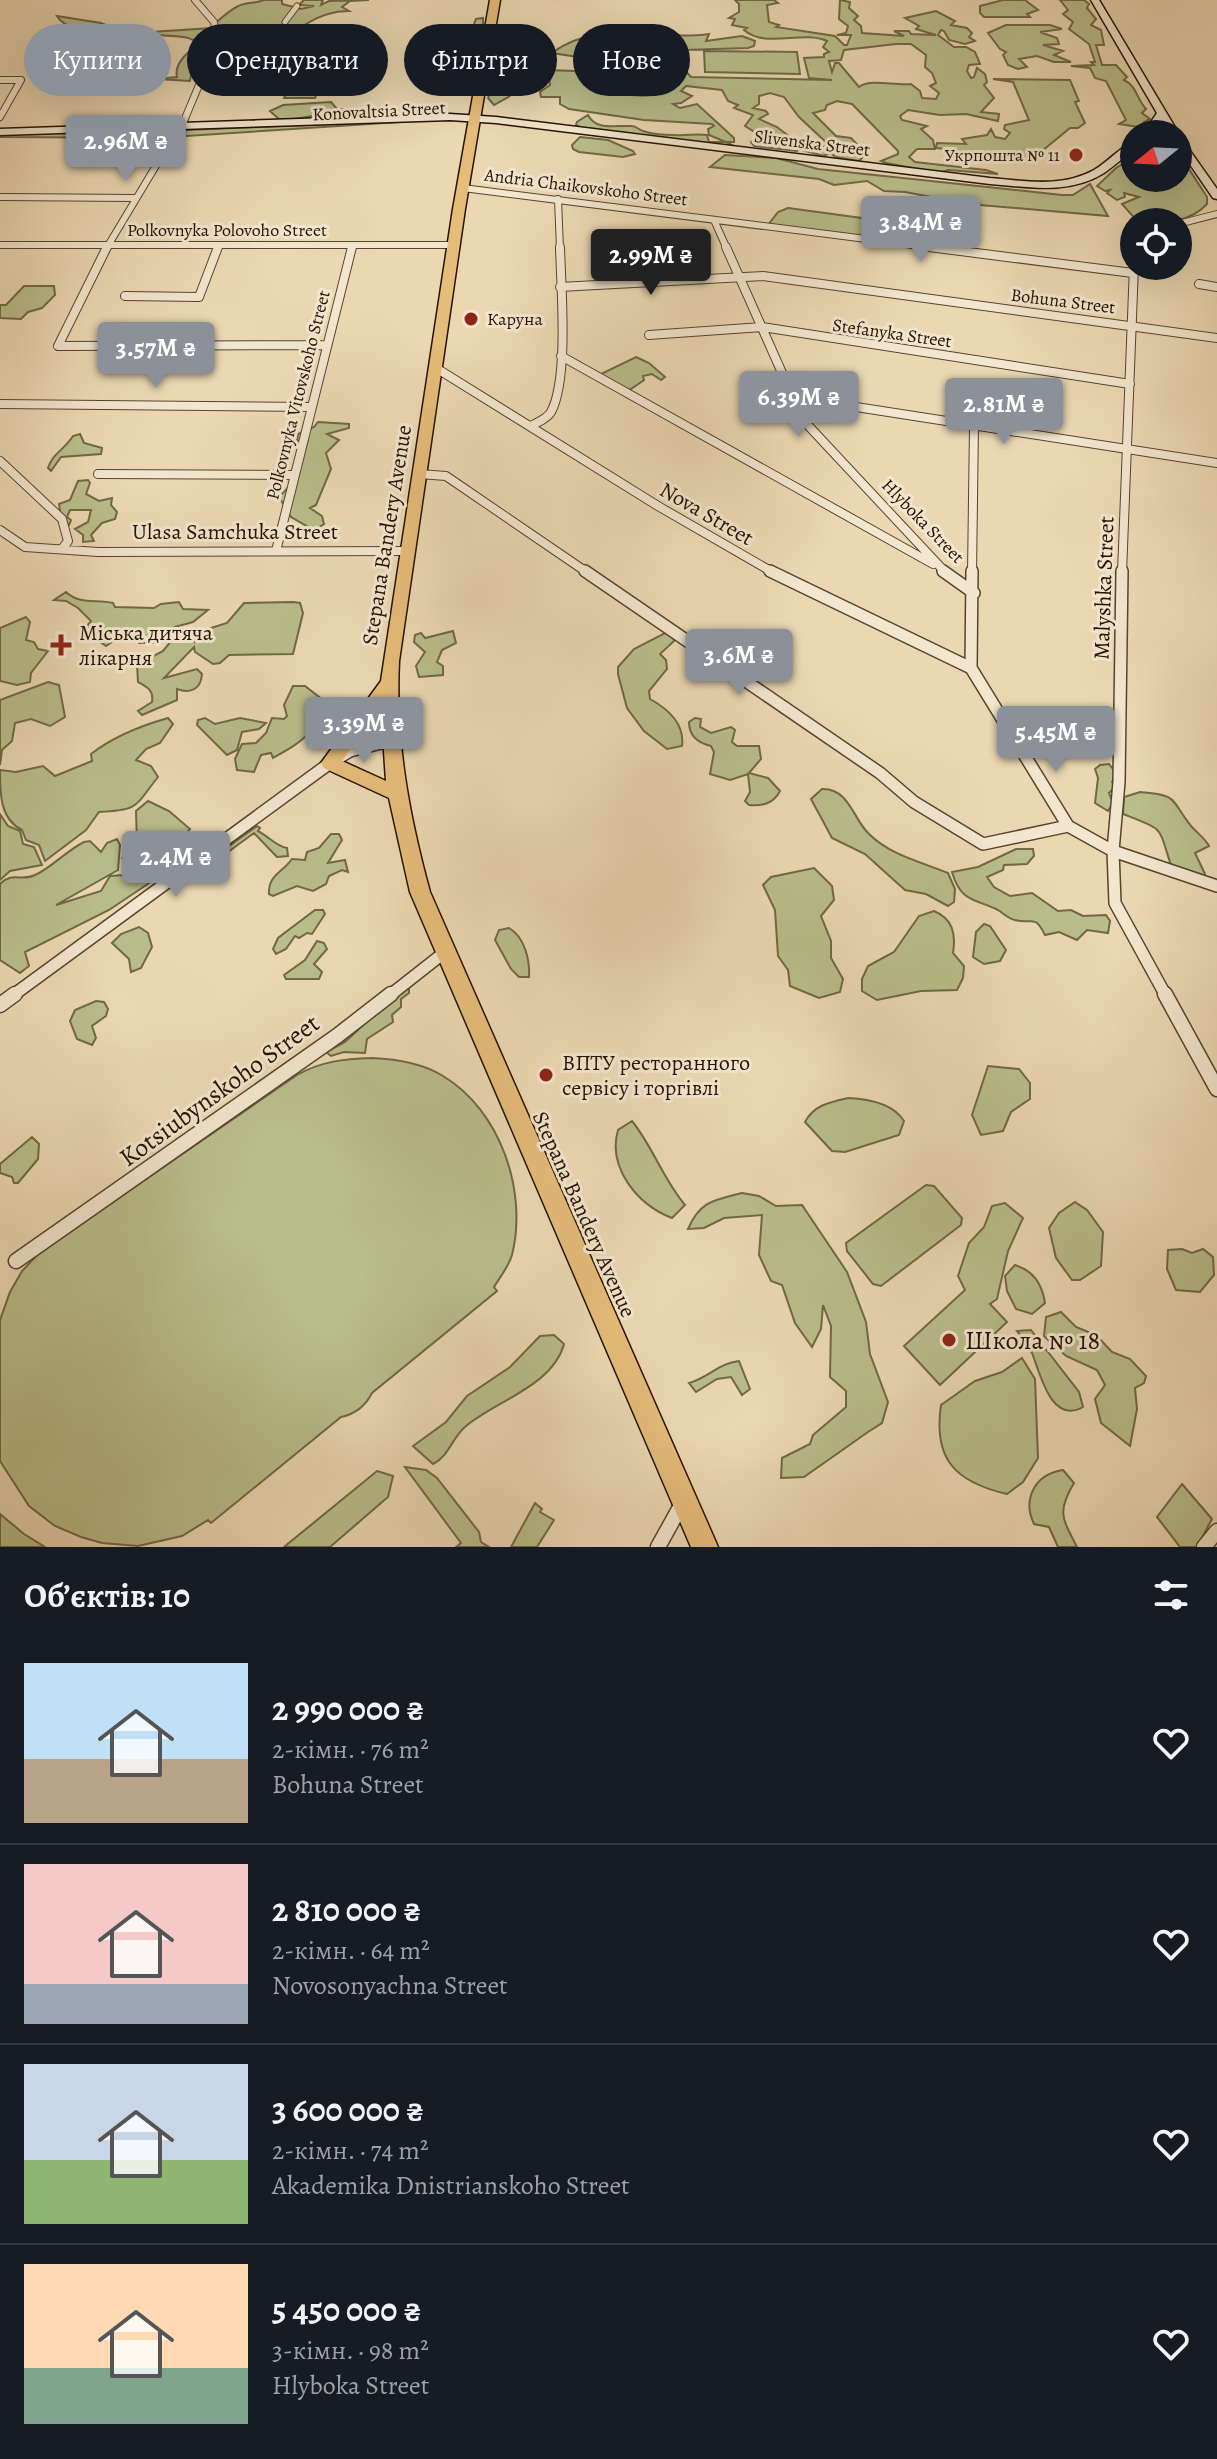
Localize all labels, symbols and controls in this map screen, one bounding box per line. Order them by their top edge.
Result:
chip: Купити [24,24,171,96]
chip: Орендувати [187,24,388,96]
chip: Фільтри [404,24,557,96]
chip: Нове [573,24,690,96]
street label: Konovaltsia Street [312,96,446,126]
pin: 2.96M ₴ [52,115,200,183]
north arrow [1120,120,1192,192]
map controls [1120,120,1192,280]
text: 2.96M ₴ [84,123,168,158]
street label: Slivenska Street [753,124,871,162]
place label: Укрпошта № 11 [945,143,1060,167]
marker: Укрпошта № 11 [1067,146,1085,164]
street label: Andria Chaikovskoho Street [482,163,689,211]
pin: 3.84M ₴ [847,196,995,264]
text: 3.84M ₴ [879,204,963,239]
button: locate [1120,208,1192,280]
street label: Polkovnyka Polovoho Street [127,218,327,242]
pin: 2.99M ₴ [577,229,725,297]
text: 2.99M ₴ [609,237,693,272]
street label: Bohuna Street [1009,283,1117,319]
street label: Polkovnyka Vitovskoho Street [260,288,336,502]
place label: Каруна [487,307,543,331]
marker: Каруна [462,310,480,328]
street label: Stefanyka Street [831,313,953,353]
pin: 3.57M ₴ [82,322,230,390]
text: 3.57M ₴ [116,330,196,365]
pin: 6.39M ₴ [725,371,873,439]
pin: 2.81M ₴ [930,378,1078,446]
text: 6.39M ₴ [758,379,840,414]
text: 2.81M ₴ [963,386,1045,421]
street label: Stepana Bandery Avenue [355,423,419,648]
street label: Hlyboka Street [877,473,969,569]
street label: Nova Street [654,475,759,553]
street label: Malyshka Street [1087,516,1121,660]
street label: Ulasa Samchuka Street [132,517,338,547]
place label: Міська дитяча лікарня [79,618,214,673]
pin: 3.6M ₴ [674,629,804,697]
marker: Міська дитяча лікарня [50,634,72,656]
text: 3.6M ₴ [704,637,774,672]
pin: 3.39M ₴ [290,697,438,765]
text: 3.39M ₴ [323,705,405,740]
pin: 5.45M ₴ [982,706,1130,774]
text: 5.45M ₴ [1015,714,1097,749]
pin: 2.4M ₴ [111,831,241,899]
text: 2.4M ₴ [140,839,212,874]
street label: Kotsiubynskoho Street [112,1006,327,1175]
place label: ВПТУ ресторанного сервісу і торгівлі [562,1048,750,1103]
marker: ВПТУ ресторанного сервісу і торгівлі [537,1066,555,1084]
street label: Stepana Bandery Avenue [525,1107,643,1322]
place label: Школа № 18 [965,1323,1100,1358]
marker: Школа № 18 [940,1331,958,1349]
text: Об’єктів: 10 [24,1572,190,1619]
icon: filters [1149,1573,1193,1617]
text: 2 990 000 ₴ [272,1685,424,1732]
icon: home [88,1695,184,1791]
icon: heart [1149,1721,1193,1765]
text: 2-кімн. · 76 m² [272,1732,429,1767]
text: Bohuna Street [272,1767,424,1802]
text: 2 810 000 ₴ [272,1886,421,1933]
icon: home [88,1896,184,1992]
icon: heart [1149,1922,1193,1966]
text: 2-кімн. · 64 m² [272,1933,430,1968]
text: Novosonyachna Street [272,1968,508,2003]
text: 3 600 000 ₴ [272,2086,424,2133]
icon: home [88,2096,184,2192]
icon: heart [1149,2122,1193,2166]
text: 2-кімн. · 74 m² [272,2133,429,2168]
text: Akademika Dnistrianskoho Street [272,2168,630,2203]
text: 5 450 000 ₴ [272,2286,421,2333]
icon: home [88,2296,184,2392]
icon: heart [1149,2322,1193,2366]
text: 3-кімн. · 98 m² [272,2333,429,2368]
text: Hlyboka Street [272,2368,429,2403]

